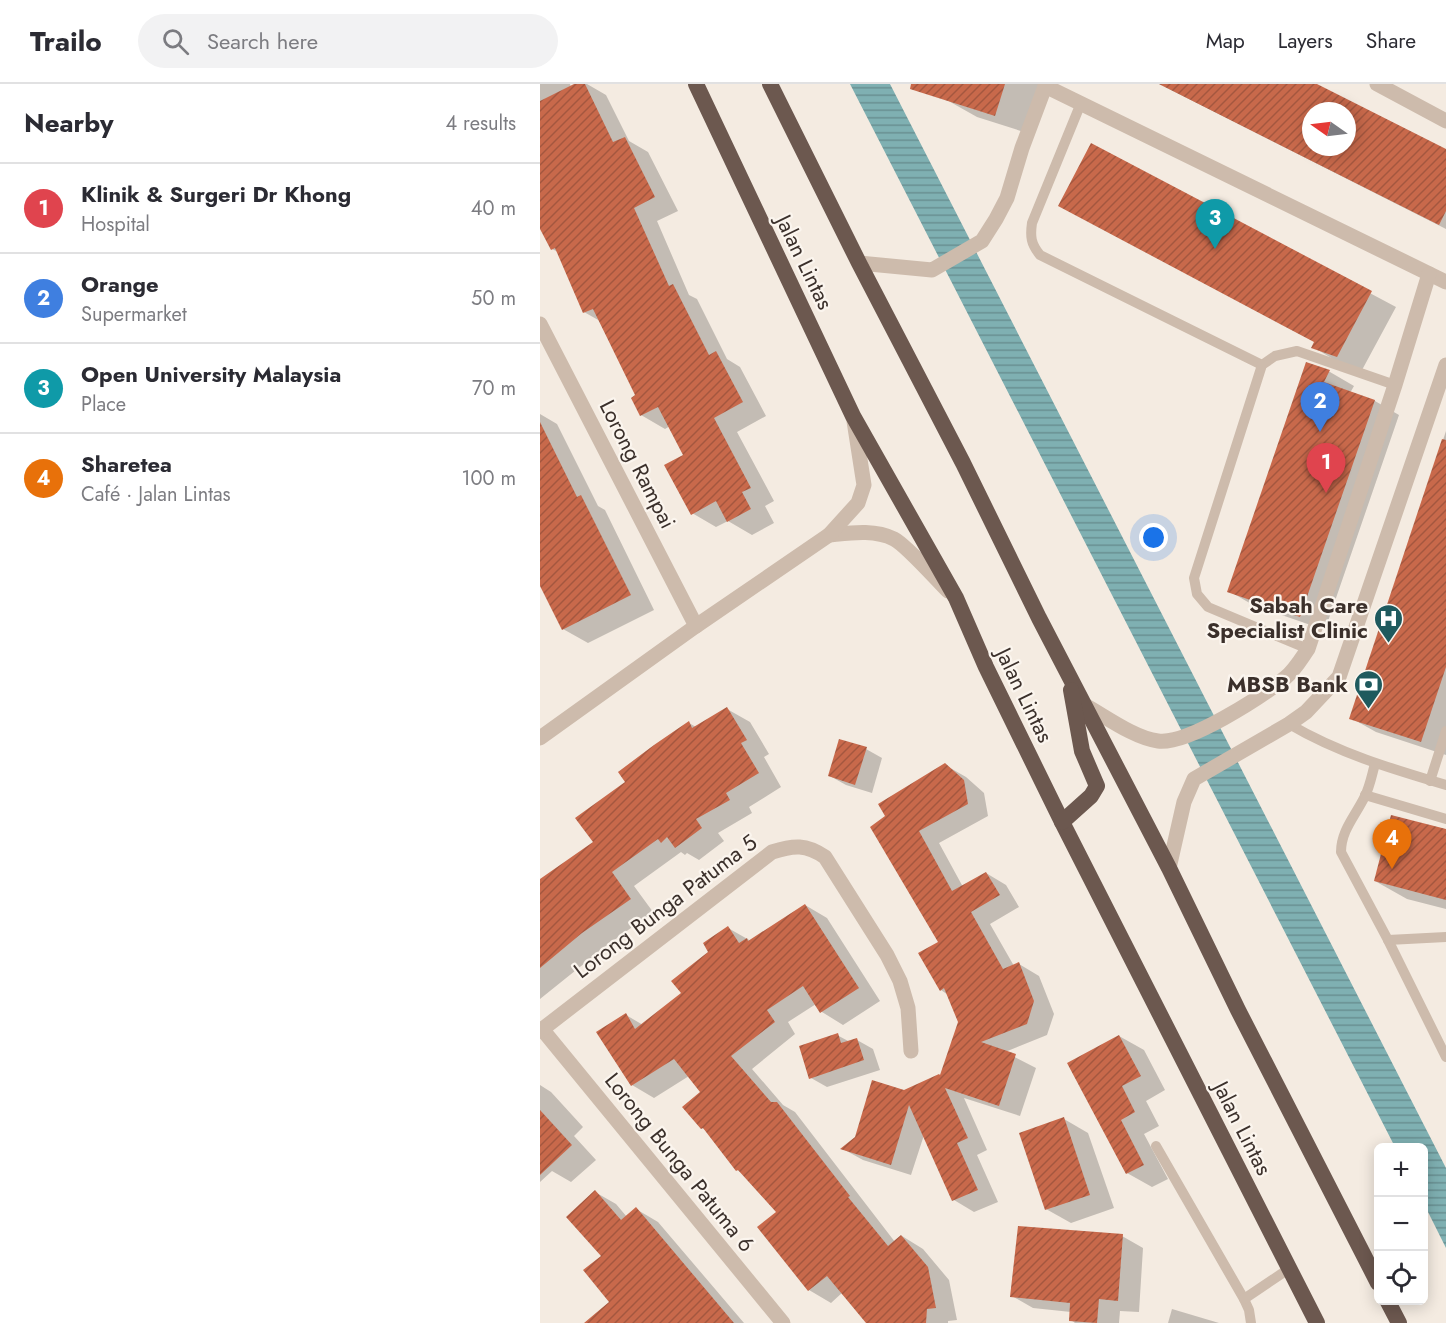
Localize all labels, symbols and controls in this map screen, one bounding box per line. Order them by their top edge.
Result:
search box [138,14,558,68]
text: Trailo [30,21,102,62]
icon: search [159,25,192,58]
text: Search here [207,25,318,57]
text: Map [1206,26,1245,56]
text: Layers [1278,26,1333,56]
text: Share [1366,26,1416,56]
north arrow [1302,102,1356,156]
text: Nearby [24,104,113,142]
text: 4 results [445,109,516,138]
text: Klinik & Surgeri Dr Khong [81,178,351,210]
text: 1 [38,194,49,223]
text: 40 m [471,194,516,223]
pin: 3 [1196,200,1234,249]
street label: Jalan Lintas [767,207,842,315]
text: Hospital [81,210,150,239]
text: Orange [81,268,159,300]
text: 2 [37,284,50,313]
text: 50 m [471,284,516,313]
text: Supermarket [81,300,187,329]
text: Open University Malaysia [81,358,341,390]
text: 3 [37,374,50,403]
text: 70 m [472,374,516,403]
pin: 2 [1300,382,1340,432]
text: Place [81,390,126,419]
street label: Lorong Rampai [592,394,684,534]
pin: 1 [1306,444,1346,493]
text: Sharetea [81,448,172,480]
text: 4 [37,464,50,493]
text: 100 m [461,464,516,493]
text: Café · Jalan Lintas [81,480,231,509]
your location [1139,523,1168,552]
place label: Sabah Care Specialist Clinic [1207,589,1368,646]
hospital icon: Sabah Care Specialist Clinic [1373,602,1405,644]
street label: Jalan Lintas [987,640,1062,748]
place label: MBSB Bank [1227,668,1348,700]
bank icon: MBSB Bank [1353,668,1385,710]
pin: 4 [1372,820,1412,869]
street label: Lorong Bunga Patuma 5 [567,826,763,986]
street label: Lorong Bunga Patuma 6 [597,1065,763,1259]
street label: Jalan Lintas [1204,1073,1280,1181]
map controls [1374,1143,1428,1305]
button: + [1374,1143,1428,1197]
button: − [1374,1197,1428,1251]
button: locate [1374,1251,1428,1305]

